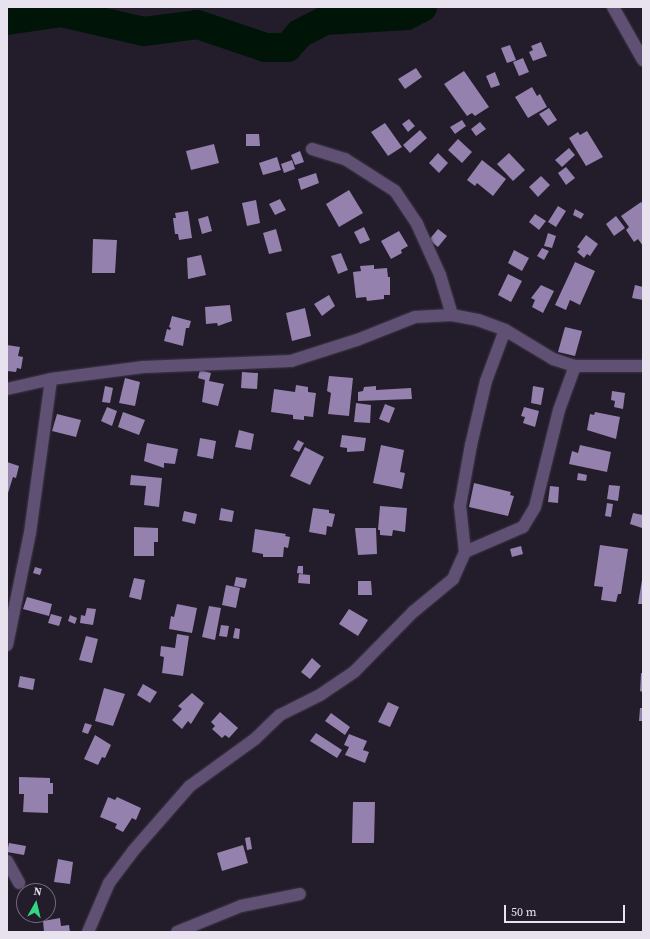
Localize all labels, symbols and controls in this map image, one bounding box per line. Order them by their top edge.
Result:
north arrow [16,883,56,923]
text: N [33,884,43,900]
scale bar [506,897,627,923]
text: 50 m [511,904,537,920]

